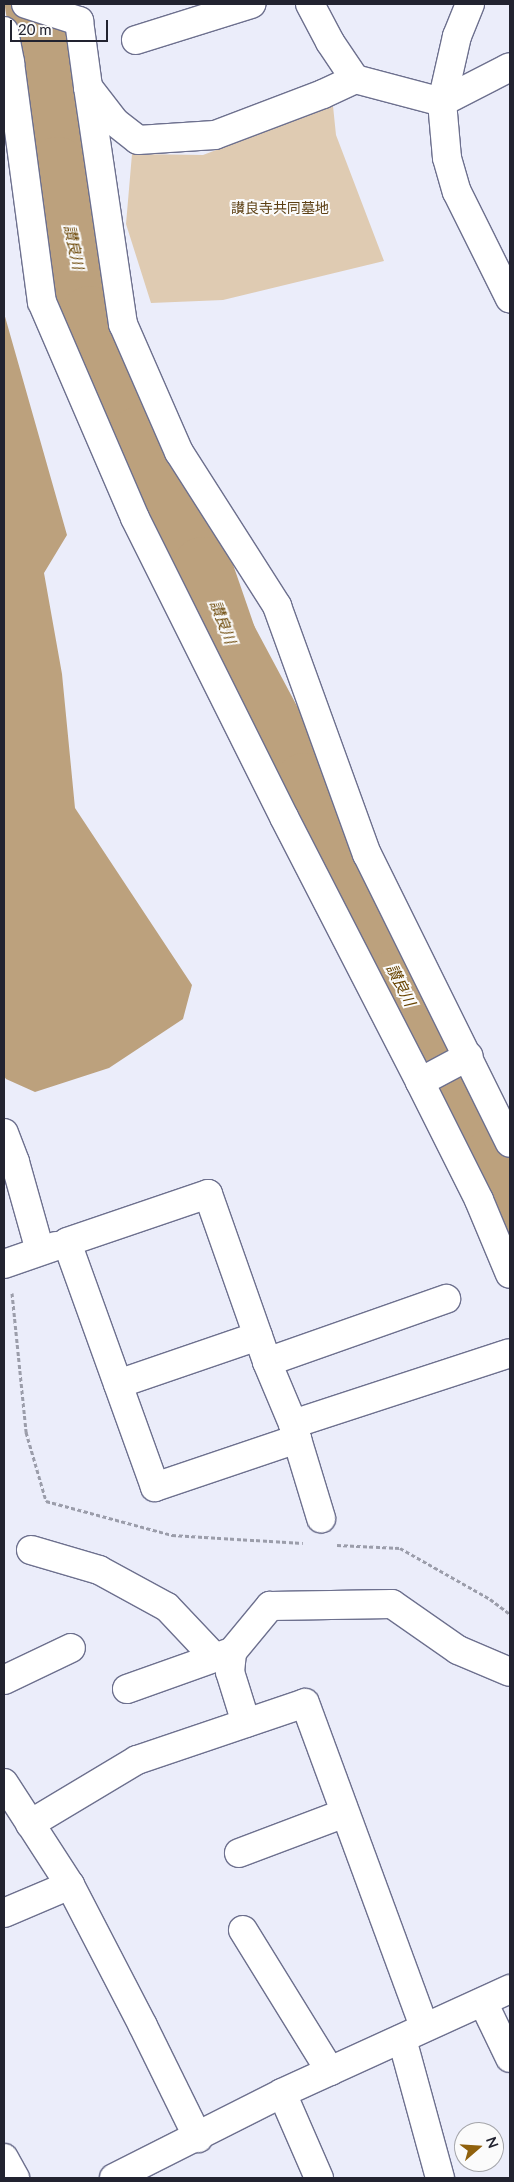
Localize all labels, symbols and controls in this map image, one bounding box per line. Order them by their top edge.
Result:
scale bar [12,10,110,42]
text: 20 m [18,20,52,38]
park label: 讃良寺共同墓地 [231,200,329,216]
water label: 讃良川 [61,223,87,271]
water label: 讃良川 [207,598,239,646]
water label: 讃良川 [383,961,419,1009]
north arrow [454,2122,504,2172]
text: N [483,2134,503,2150]

